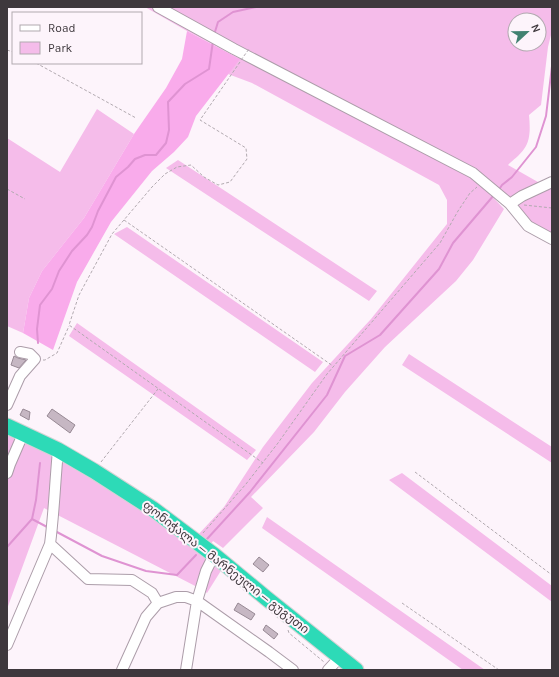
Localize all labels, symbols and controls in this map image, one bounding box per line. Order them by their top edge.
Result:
legend [12,12,142,64]
north arrow [507,12,547,52]
text: Road [48,21,76,35]
text: N [528,22,543,35]
text: Park [48,41,73,55]
street label: ფონიჭალა — მარნეული — გუგუთი [139,498,312,637]

